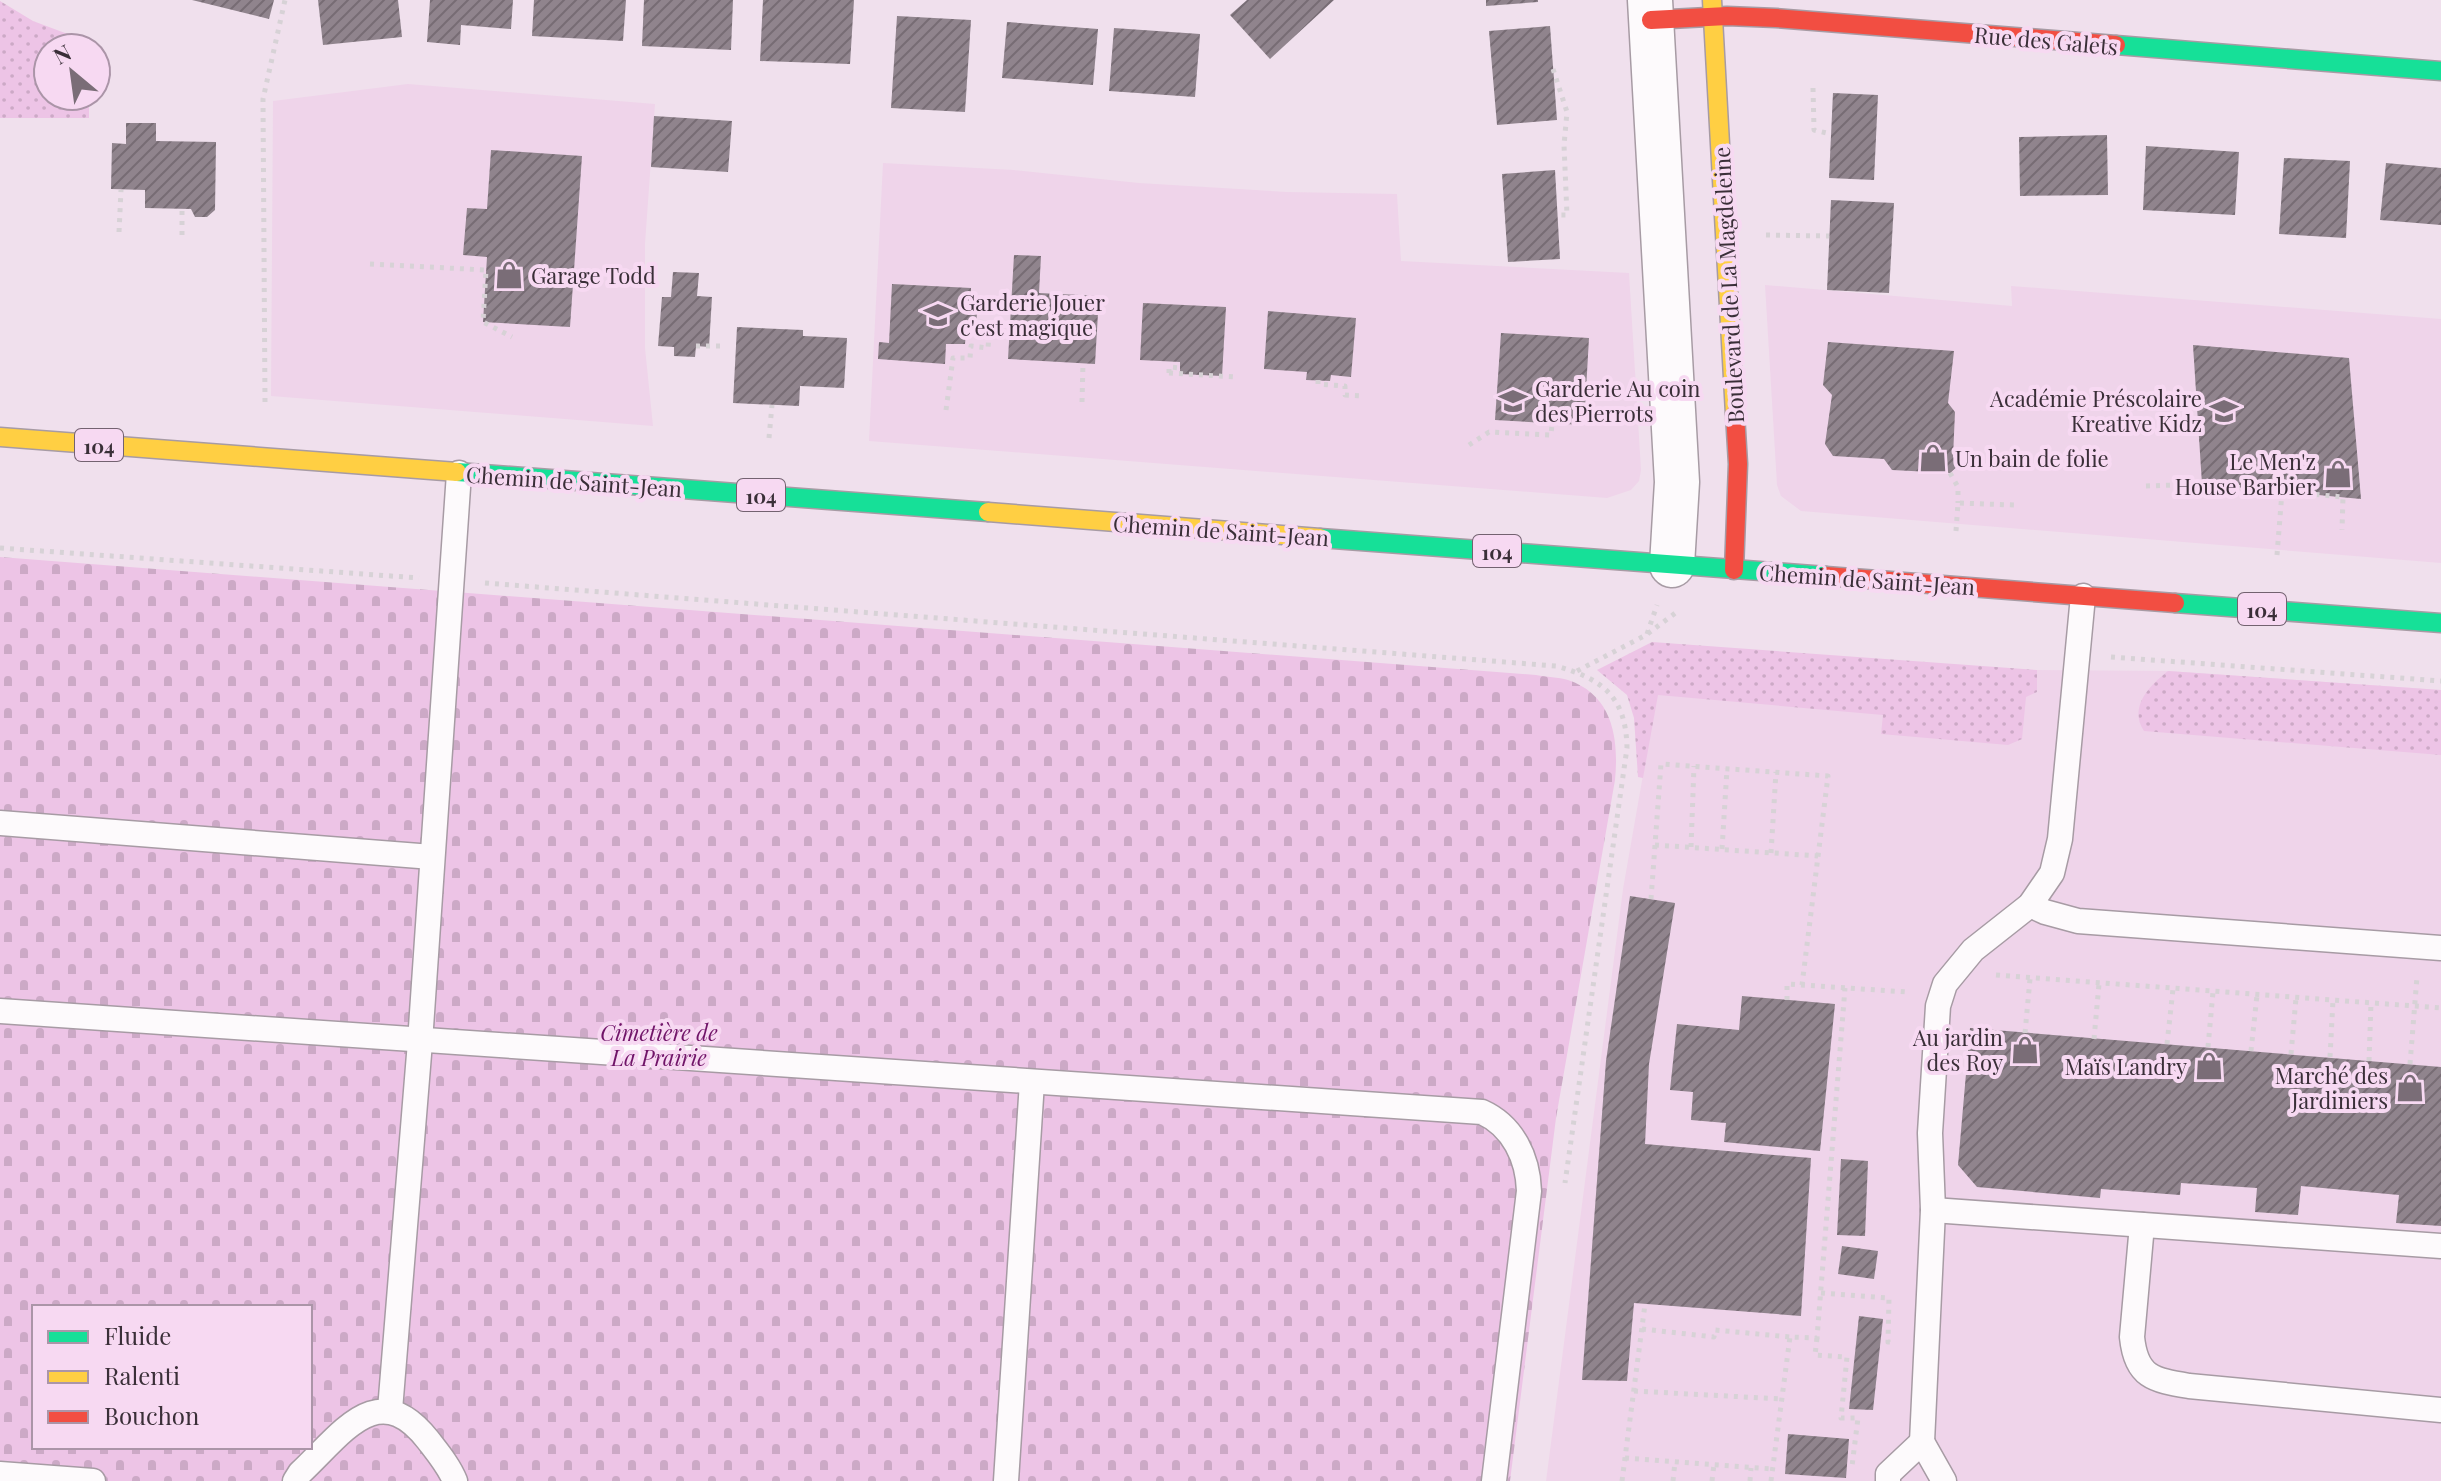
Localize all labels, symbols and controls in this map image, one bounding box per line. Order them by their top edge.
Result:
street label: Rue des Galets [1973,19,2119,61]
north arrow [32,32,112,112]
text: N [48,37,76,71]
street label: Boulevard de La Magdeleine [1706,146,1750,424]
shop icon: Garage Todd [494,260,524,290]
place label: Garage Todd [531,260,656,290]
place label: Garderie Jouer c'est magique [960,287,1105,342]
school or university icon: Garderie Jouer c'est magique [923,300,953,330]
place label: Garderie Au coin des Pierrots [1535,373,1700,428]
place label: Académie Préscolaire Kreative Kidz [1989,383,2202,438]
school or university icon: Garderie Au coin des Pierrots [1498,386,1528,416]
school or university icon: Académie Préscolaire Kreative Kidz [2209,396,2239,426]
road number: 104 [75,429,123,461]
shop icon: Un bain de folie [1918,443,1948,473]
place label: Un bain de folie [1955,443,2109,473]
place label: Le Men'z House Barbier [2175,446,2316,501]
street label: Chemin de Saint-Jean [465,458,683,504]
shop icon: Le Men'z House Barbier [2323,459,2353,489]
road number: 104 [737,479,785,511]
street label: Chemin de Saint-Jean [1112,507,1330,553]
road number: 104 [1473,535,1521,567]
street label: Chemin de Saint-Jean [1758,556,1976,602]
road number: 104 [2238,593,2286,625]
park label: Cimetière de La Prairie [600,1017,718,1072]
place label: Au jardin des Roy [1912,1022,2003,1077]
shop icon: Au jardin des Roy [2010,1035,2040,1065]
place label: Maïs Landry [2065,1051,2187,1081]
shop icon: Maïs Landry [2194,1051,2224,1081]
place label: Marché des Jardiniers [2275,1060,2388,1115]
shop icon: Marché des Jardiniers [2395,1073,2425,1103]
legend [32,1305,312,1449]
text: Fluide [104,1319,171,1351]
text: Ralenti [104,1359,180,1391]
text: Bouchon [104,1399,199,1431]

